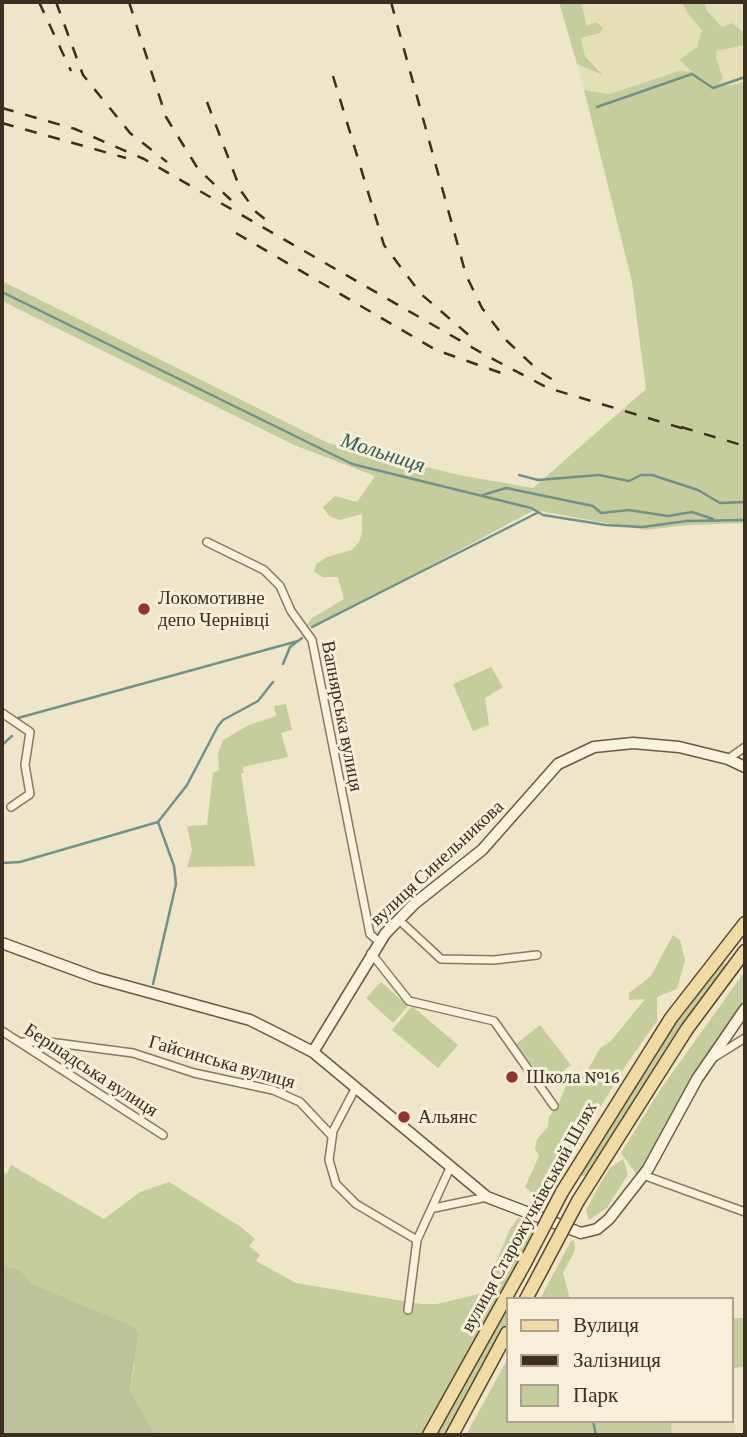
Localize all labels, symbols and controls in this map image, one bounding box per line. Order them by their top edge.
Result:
water label: Мольниця [338,428,428,478]
place label: Локомотивне депо Чернівці [158,587,269,631]
marker: Локомотивне депо Чернівці [136,601,152,617]
street label: Вапнярська вулиця [316,639,368,793]
street label: вулиця Синельникова [366,795,508,931]
street label: Бершадська вулиця [20,1018,162,1122]
street label: Гайсинська вулиця [146,1030,298,1094]
place label: Школа №16 [526,1066,620,1088]
marker: Школа №16 [504,1069,520,1085]
street label: вулиця Старожучківський Шлях [456,1098,602,1336]
place label: Альянс [418,1106,477,1128]
marker: Альянс [396,1109,412,1125]
legend [505,1297,733,1423]
text: Вулиця [573,1313,639,1337]
text: Залізниця [573,1348,661,1372]
text: Парк [573,1383,618,1407]

